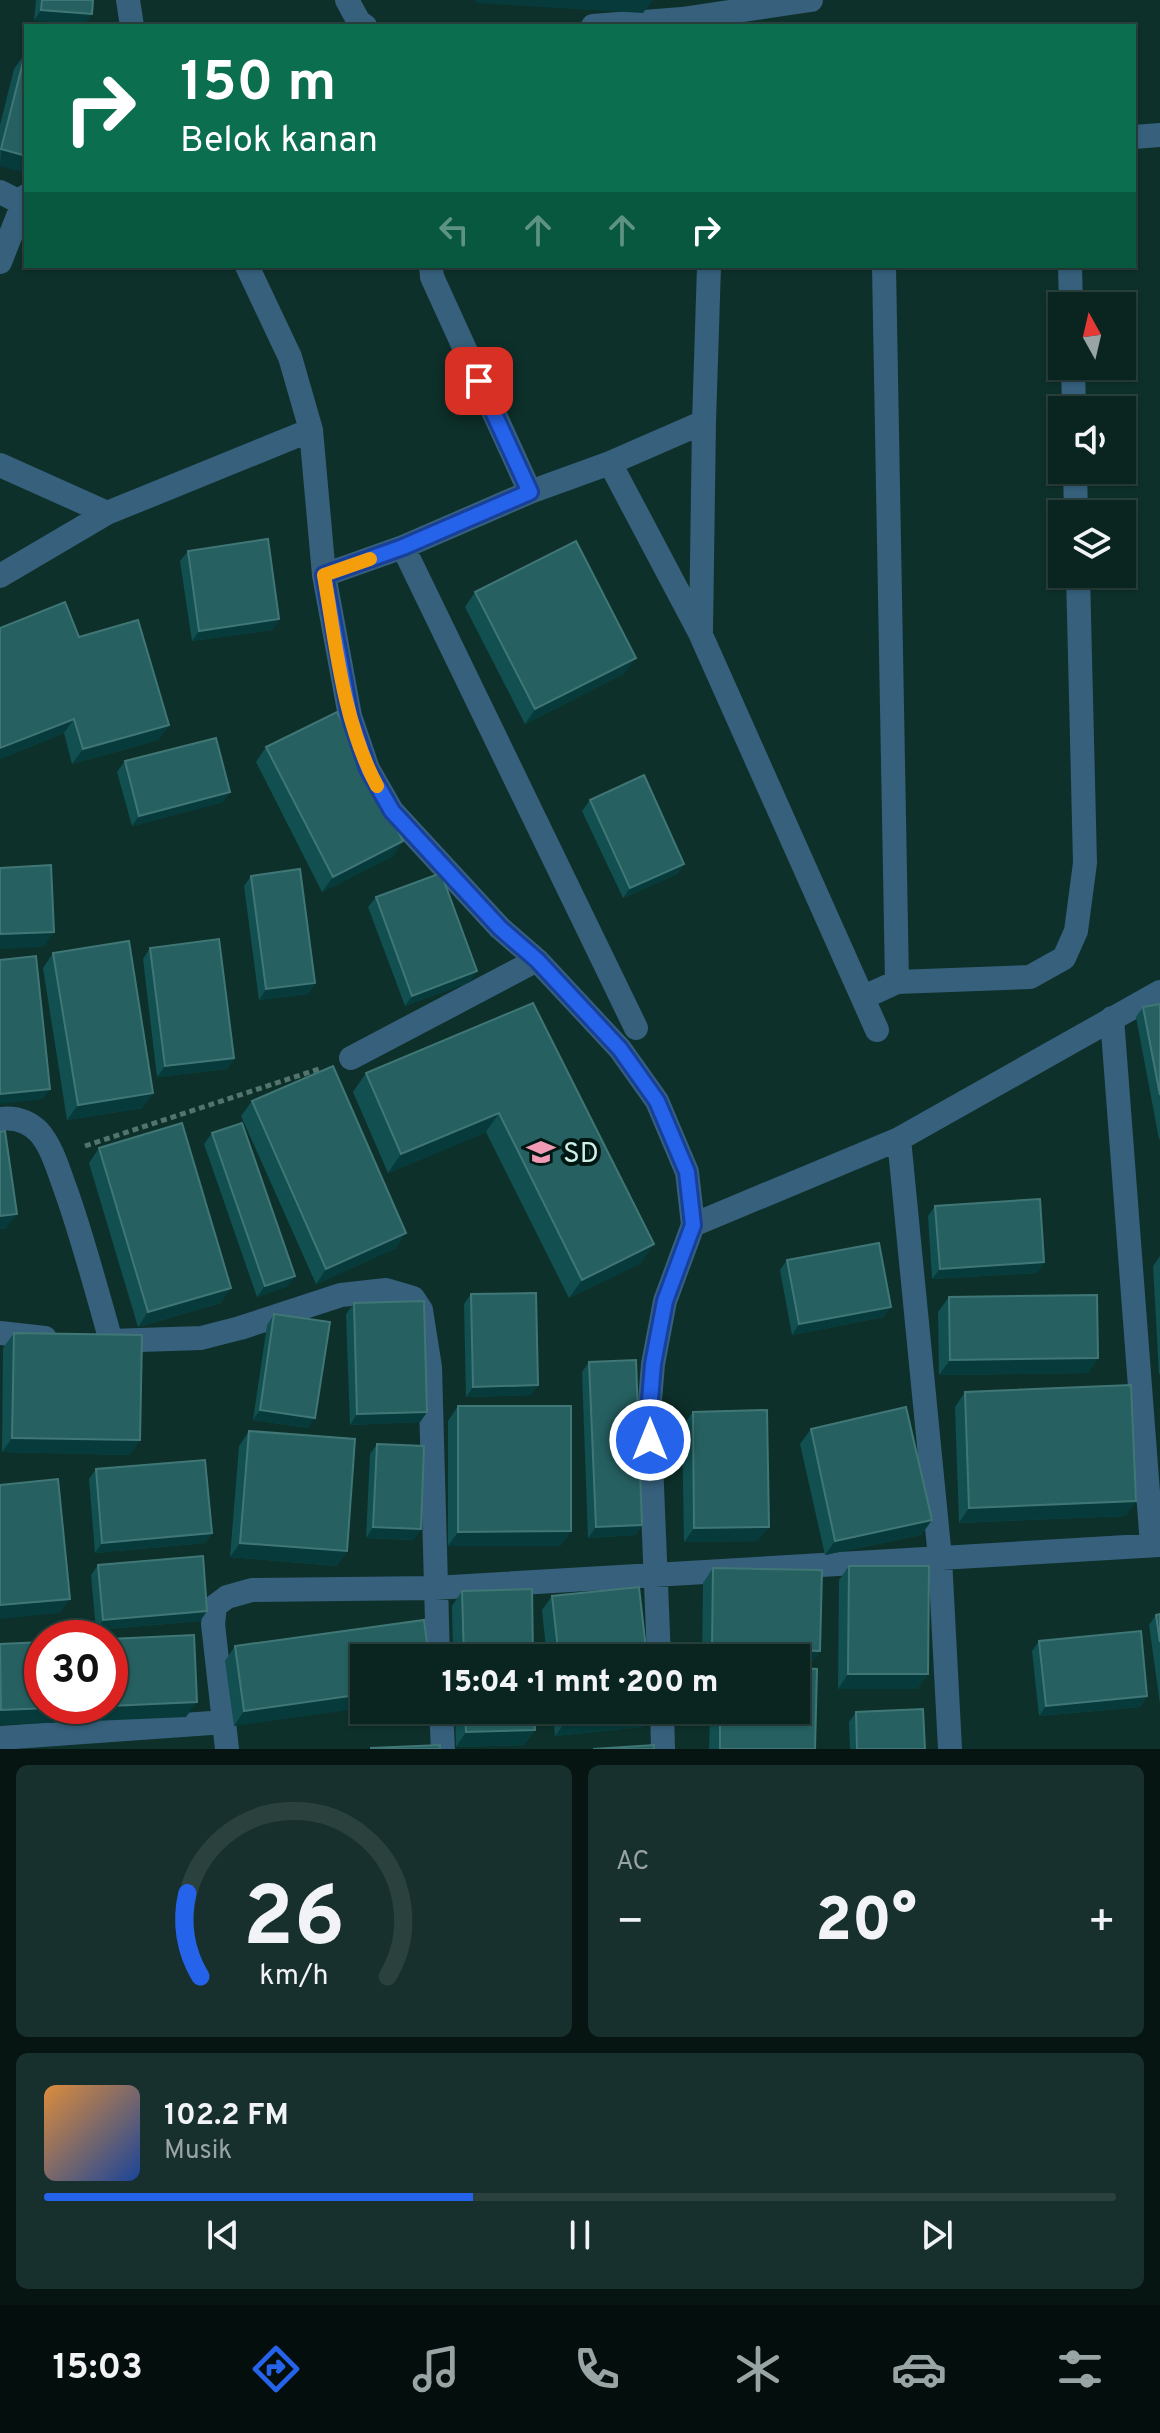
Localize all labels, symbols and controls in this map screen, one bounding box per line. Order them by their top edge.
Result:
text: 150 m [180,50,336,120]
icon: right [48,56,152,160]
text: Belok kanan [180,119,378,165]
icon: left [432,208,476,252]
icon: ahead [516,208,560,252]
icon: ahead [600,208,644,252]
icon: right [684,208,728,252]
north arrow [1048,292,1136,380]
map controls [1048,292,1136,588]
pin [445,347,513,415]
icon: arrive [457,359,501,403]
button: sound [1048,396,1136,484]
button: layers [1048,500,1136,588]
school or university icon: SD [526,1137,556,1167]
place label: SD [563,1137,599,1173]
position arrow [608,1398,692,1482]
speed limit sign: 30 [24,1620,128,1724]
text: 15:04 · 1 mnt · 200 m [442,1665,718,1702]
text: AC [616,1846,649,1879]
text: 26 [243,1870,345,1975]
text: 20° [815,1886,917,1962]
text: − [616,1896,644,1952]
text: + [1088,1896,1116,1952]
text: km/h [259,1959,329,1995]
text: 102.2 FM [164,2098,289,2135]
text: Musik [164,2135,232,2168]
icon: previous [201,2213,245,2257]
icon: pause [558,2213,602,2257]
icon: next [915,2213,959,2257]
icon: directions [248,2341,304,2397]
icon: music [408,2341,464,2397]
icon: phone [569,2341,625,2397]
icon: climate [730,2341,786,2397]
icon: car [891,2341,947,2397]
icon: filters [1052,2341,1108,2397]
text: 15:03 [52,2346,143,2392]

